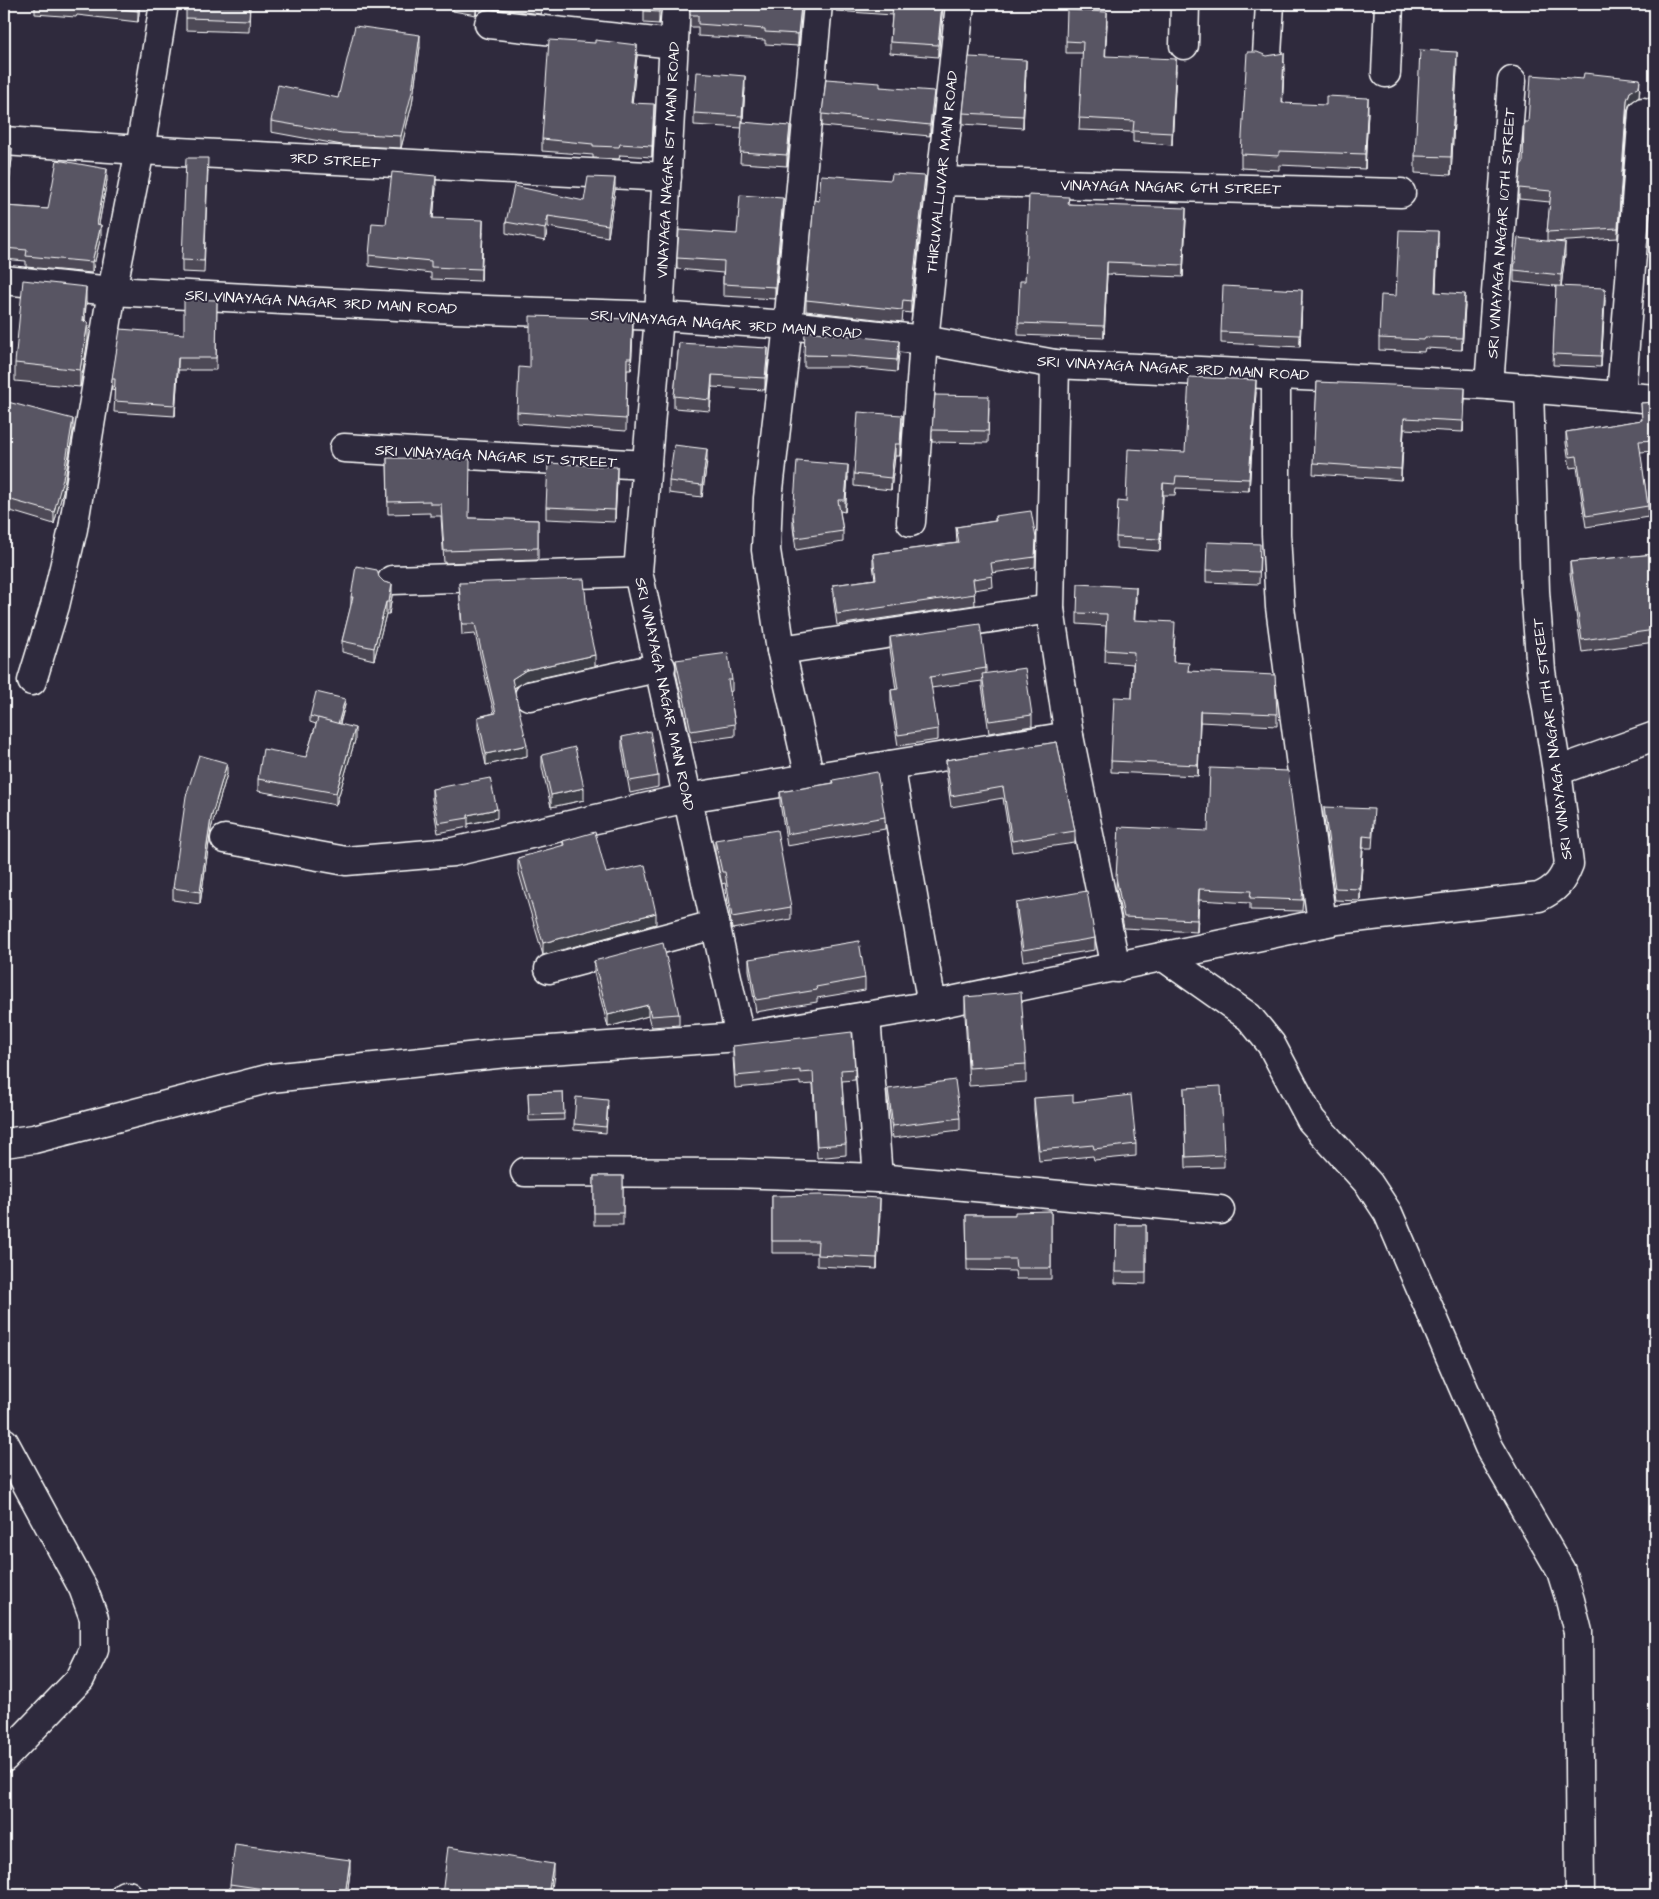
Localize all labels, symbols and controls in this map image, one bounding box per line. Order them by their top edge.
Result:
street label: VINAYAGA NAGAR 1ST MAIN ROAD [652,41,685,279]
street label: THIRUVALLUVAR MAIN ROAD [921,69,964,274]
street label: SRI VINAYAGA NAGAR 10TH STREET [1482,106,1521,359]
street label: 3RD STREET [289,148,382,173]
street label: VINAYAGA NAGAR 6TH STREET [1061,175,1282,200]
street label: SRI VINAYAGA NAGAR 3RD MAIN ROAD [184,285,458,320]
street label: SRI VINAYAGA NAGAR 3RD MAIN ROAD [589,305,863,344]
street label: SRI VINAYAGA NAGAR 3RD MAIN ROAD [1036,351,1310,386]
street label: SRI VINAYAGA NAGAR 1ST STREET [374,440,618,473]
street label: SRI VINAYAGA NAGAR MAIN ROAD [629,575,700,813]
street label: SRI VINAYAGA NAGAR 11TH STREET [1527,616,1578,861]

